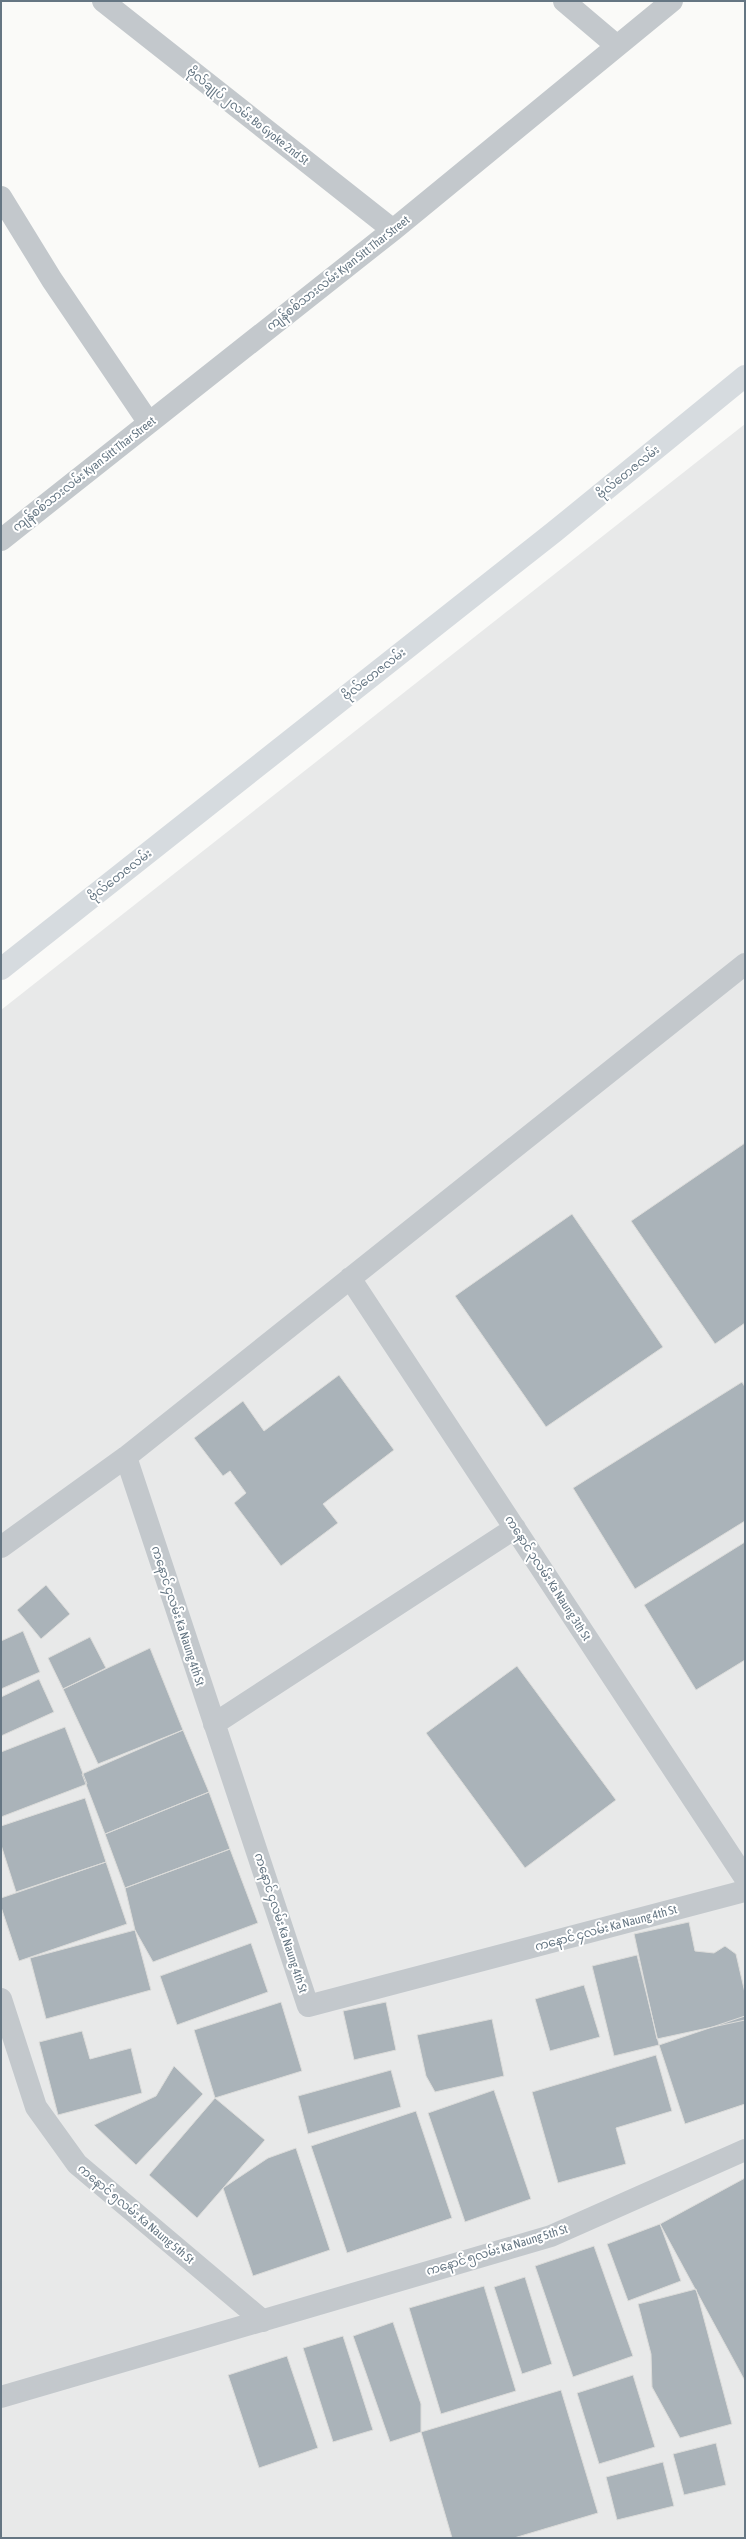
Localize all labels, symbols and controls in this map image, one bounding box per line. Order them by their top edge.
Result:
street label: ဗိုလ်ချုပ် ၂လမ်း Bo Gyoke 2nd St [183,63,313,171]
street label: ကျန်စစ်သားလမ်း Kyan Sitt Thar Street [262,211,415,336]
street label: ကျန်စစ်သားလမ်း Kyan Sitt Thar Street [8,412,161,537]
street label: ဗိုလ်တေဇလမ်း [593,441,664,504]
street label: ဗိုလ်တေဇလမ်း [338,643,410,705]
street label: ဗိုလ်တေဇလမ်း [84,844,156,906]
street label: ကနောင် ၃လမ်း Ka Naung 3th St [500,1512,596,1645]
street label: ကနောင် ၄လမ်း Ka Naung 4th St [146,1544,209,1689]
street label: ကနောင် ၄လမ်း Ka Naung 4th St [249,1851,312,1996]
street label: ကနောင် ၄လမ်း Ka Naung 4th St [533,1900,680,1957]
street label: ကနောင် ၅လမ်း Ka Naung 5th St [73,2160,199,2269]
street label: ကနောင် ၅လမ်း Ka Naung 5th St [424,2220,571,2281]

